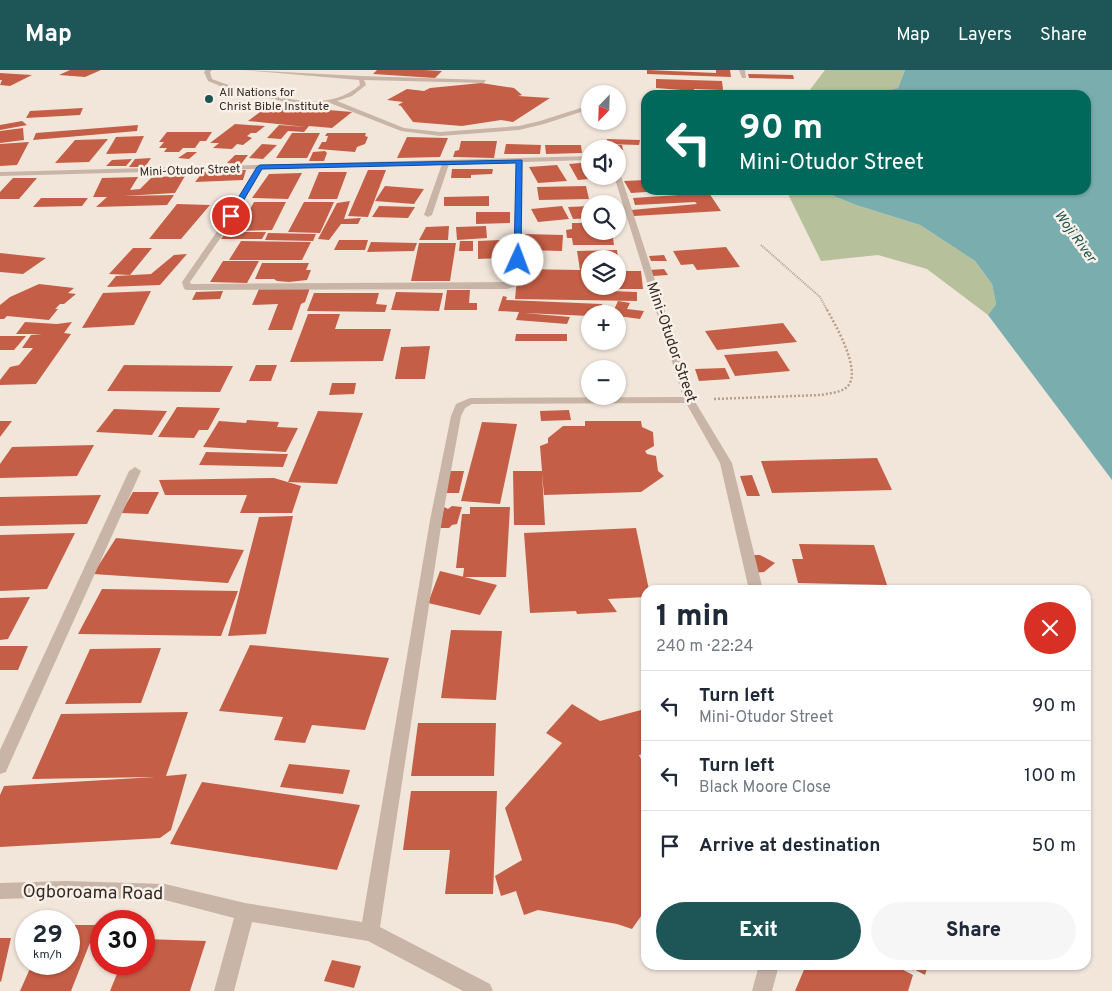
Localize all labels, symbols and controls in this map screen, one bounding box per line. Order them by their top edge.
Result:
text: Map [25,20,72,50]
text: Map [896,24,930,47]
text: Layers [958,24,1012,47]
text: Share [1040,24,1087,47]
place label: All Nations for Christ Bible Institute [219,85,329,115]
north arrow [581,85,626,130]
map controls [581,85,626,405]
marker: All Nations for Christ Bible Institute [203,93,215,105]
text: 90 m [739,107,823,151]
icon: left [656,110,721,175]
button: sound [581,140,626,185]
text: Mini-Otudor Street [739,150,924,177]
street label: Mini-Otudor Street [139,161,241,181]
pin [210,195,252,237]
button: search [581,195,626,240]
icon: arrive [217,202,245,230]
water label: Woji River [1050,208,1100,268]
position arrow [491,233,543,285]
button: layers [581,250,626,295]
street label: Mini-Otudor Street [641,280,700,405]
button: + [581,305,626,350]
button: − [581,360,626,405]
text: 1 min [656,599,729,636]
button: close [1024,602,1076,654]
text: 240 m · 22:24 [656,637,753,657]
text: Turn left [699,684,775,708]
icon: left [656,692,684,720]
text: 90 m [1032,694,1076,718]
text: Mini-Otudor Street [699,708,834,728]
text: Turn left [699,754,775,778]
icon: left [656,762,684,790]
text: 100 m [1024,764,1076,788]
text: Black Moore Close [699,778,831,798]
icon: arrive [656,832,684,860]
text: Arrive at destination [699,834,880,858]
text: 50 m [1031,834,1076,858]
street label: Ogboroama Road [22,881,164,906]
button: Exit [656,902,861,960]
button: Share [871,902,1076,960]
speed limit sign: 30 [90,910,155,975]
text: 29 [32,920,63,952]
text: km/h [33,947,62,963]

